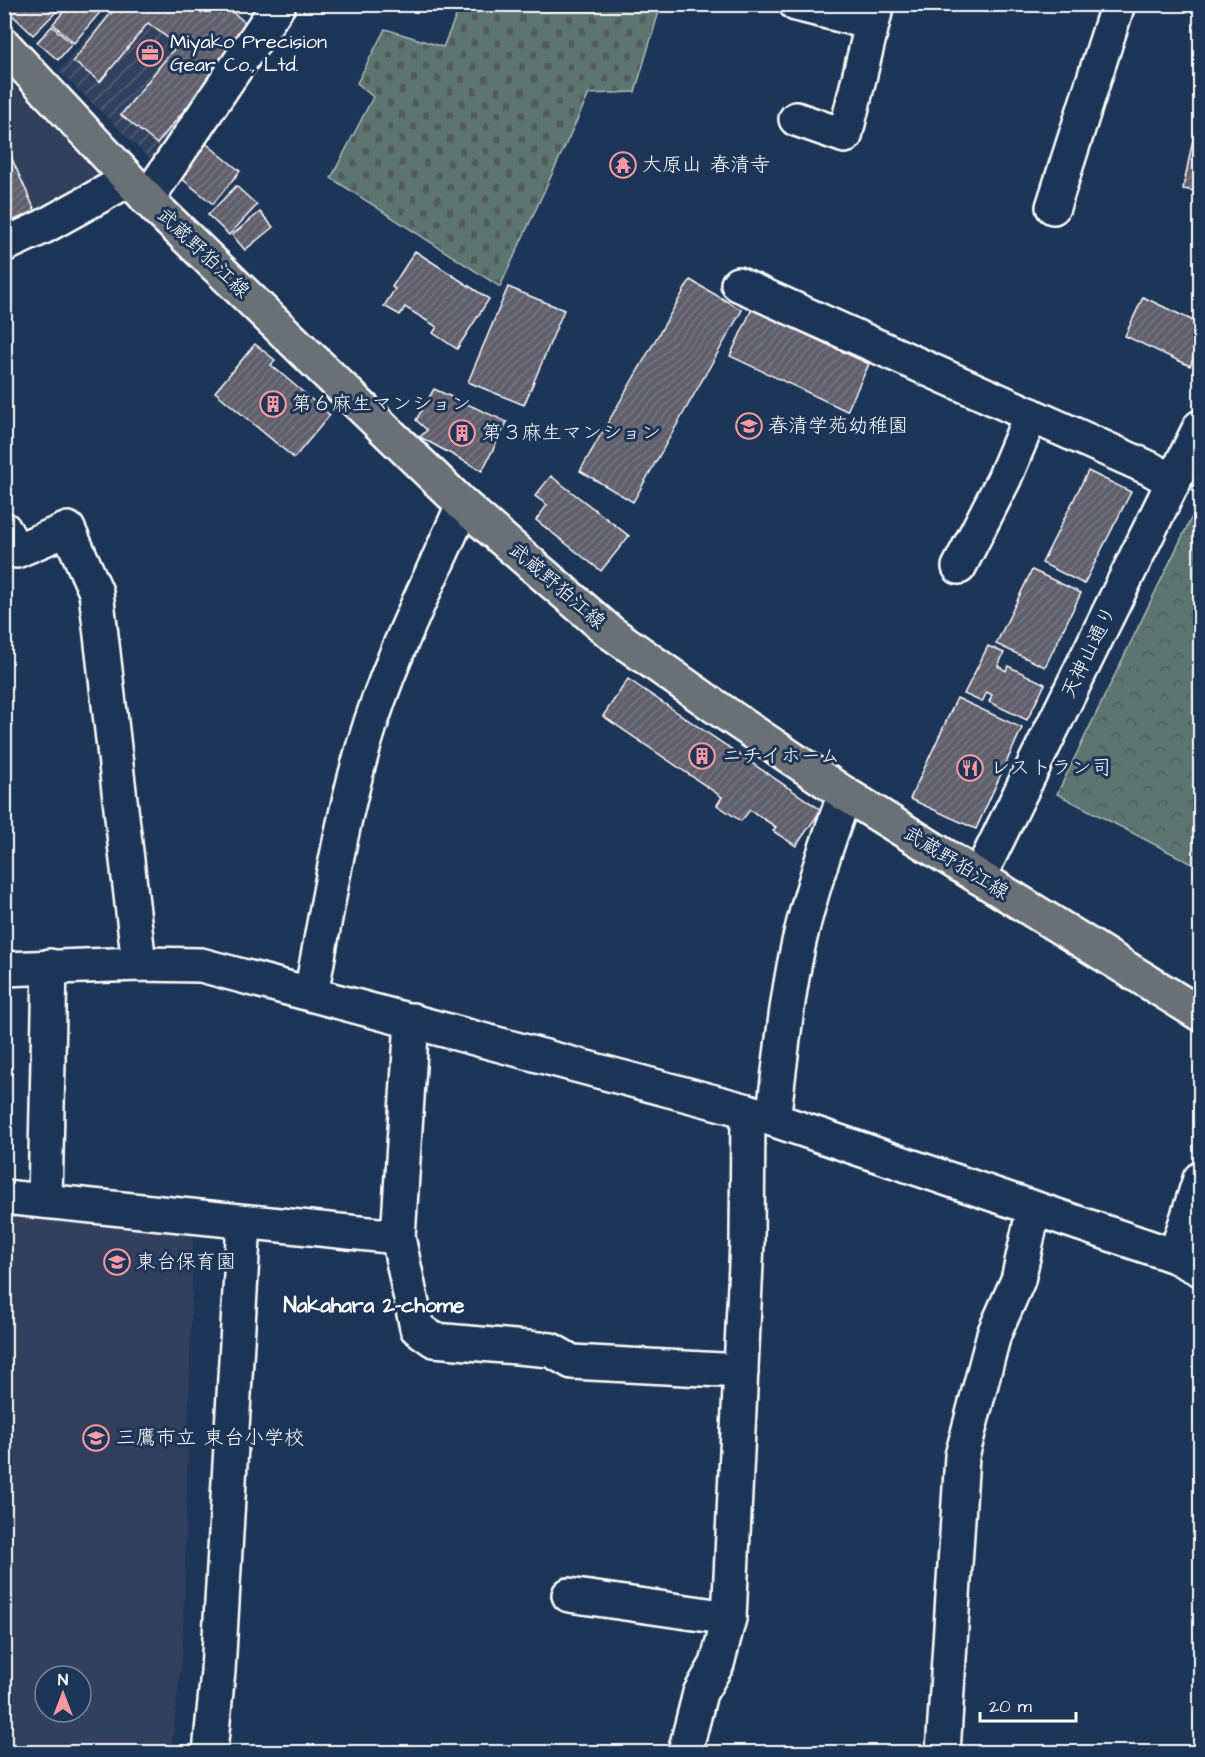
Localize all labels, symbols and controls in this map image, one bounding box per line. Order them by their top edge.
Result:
place label: Miyako Precision Gear Co., Ltd. [170,28,327,79]
office icon: Miyako Precision Gear Co., Ltd. [135,38,165,68]
temple icon: 大原山 春清寺 [608,150,638,180]
place label: 大原山 春清寺 [642,151,770,179]
street label: 武蔵野狛江線 [150,201,256,305]
building icon: 第６麻生マンション [258,389,288,419]
place label: 第６麻生マンション [292,390,471,418]
school or university icon: 春清学苑幼稚園 [734,411,764,441]
place label: 春清学苑幼稚園 [768,412,908,440]
building icon: 第３麻生マンション [447,418,477,448]
place label: 第３麻生マンション [482,419,661,447]
street label: 武蔵野狛江線 [503,536,611,636]
street label: 天神山通り [1054,601,1124,703]
building icon: ニチイホーム [687,741,717,771]
place label: ニチイホーム [722,742,840,770]
restaurant icon: レストラン司 [955,753,985,783]
place label: レストラン司 [990,754,1112,782]
street label: 武蔵野狛江線 [898,819,1014,907]
school or university icon: 東台保育園 [102,1247,132,1277]
place label: 東台保育園 [136,1248,236,1276]
district label: Nakahara 2-chome [284,1291,465,1320]
school or university icon: 三鷹市立 東台小学校 [81,1423,111,1453]
place label: 三鷹市立 東台小学校 [116,1424,304,1452]
north arrow [33,1664,93,1724]
text: N [58,1669,68,1691]
scale bar [980,1685,1076,1723]
text: 20 m [989,1694,1032,1719]

